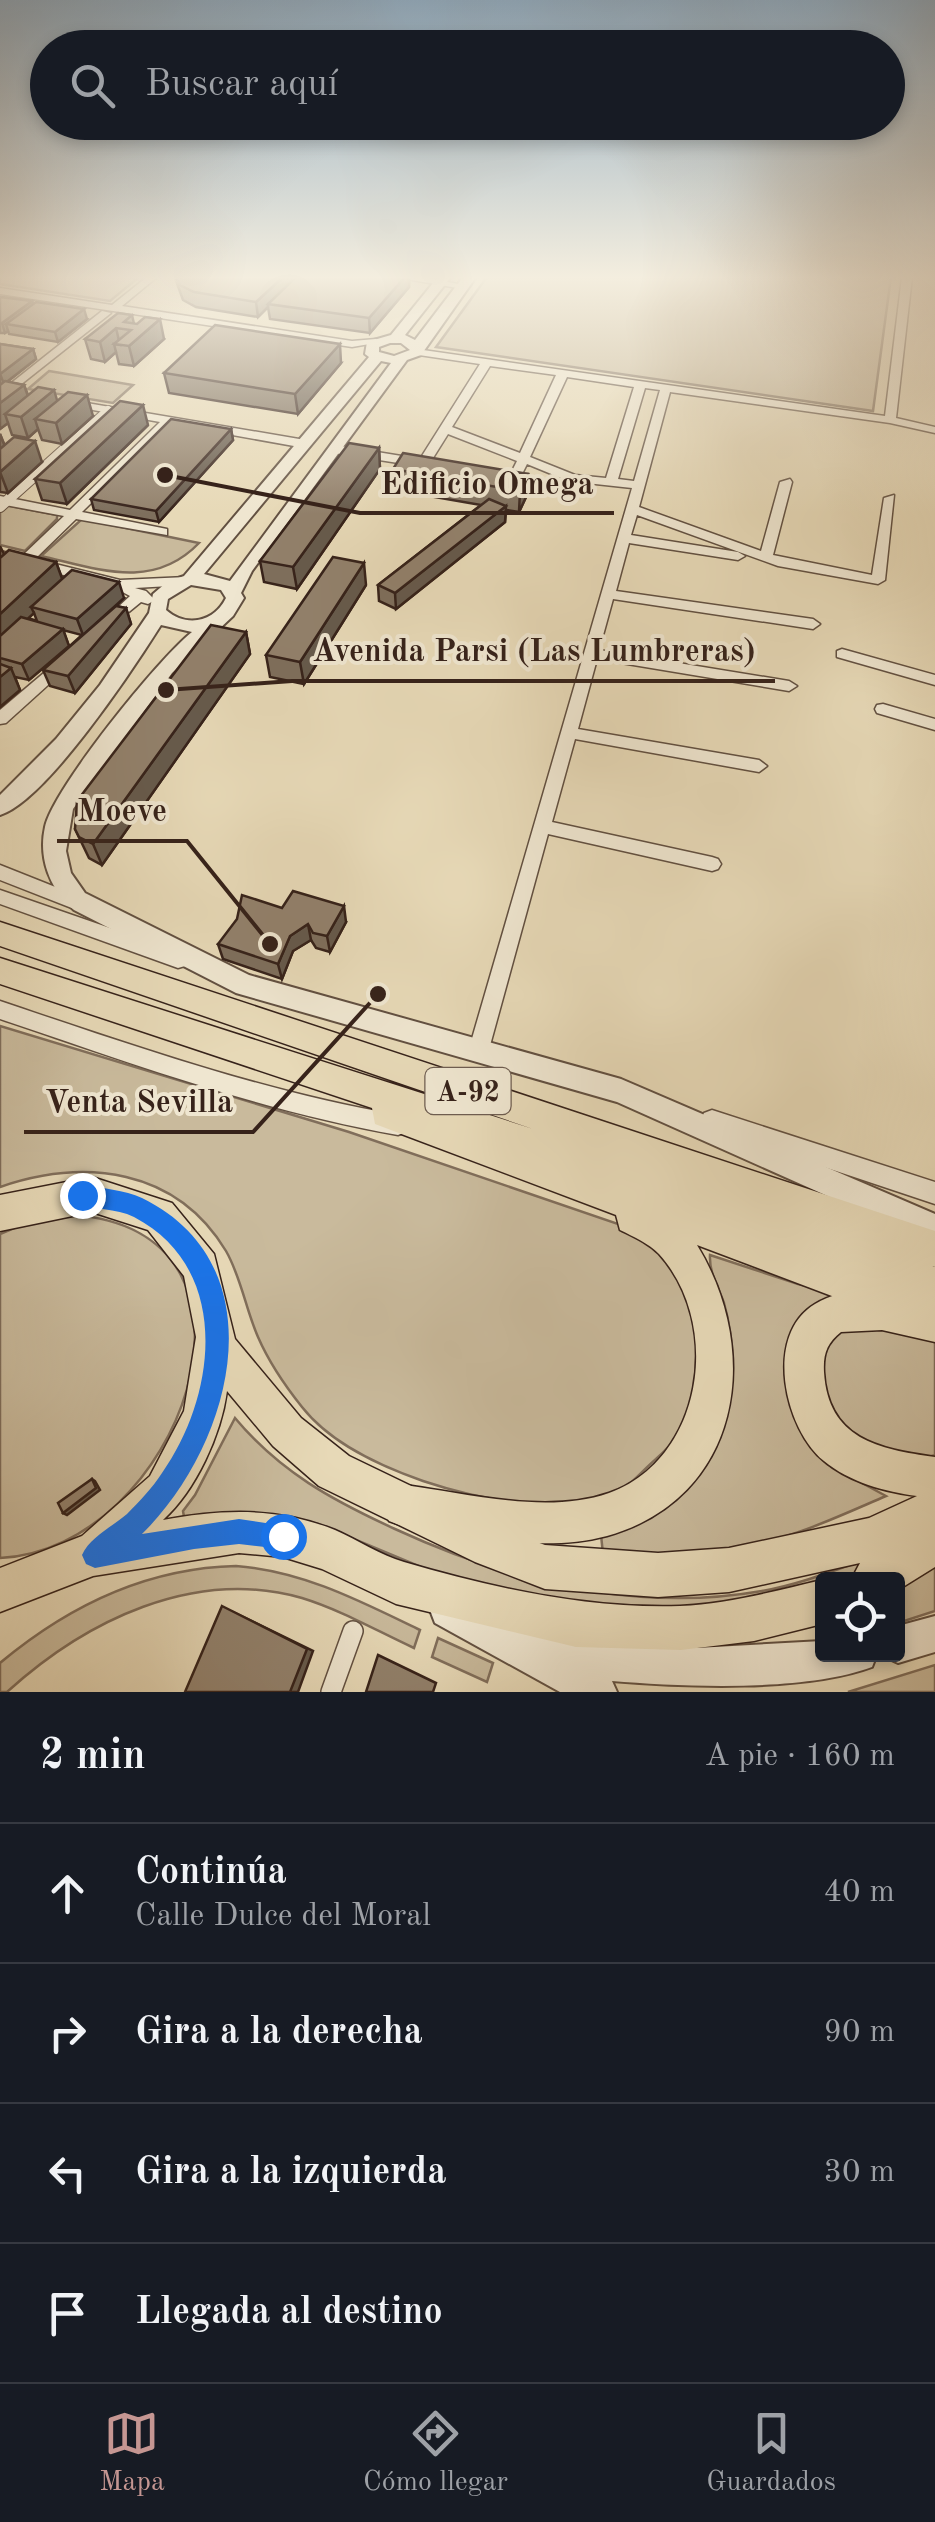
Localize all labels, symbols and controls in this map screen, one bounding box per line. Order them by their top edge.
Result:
search box [30,30,905,140]
icon: search [65,58,120,113]
text: Buscar aquí [145,66,338,104]
callout: Edificio Omega [360,451,614,513]
text: Edificio Omega [380,470,594,502]
callout: Avenida Parsi (Las Lumbreras) [292,619,775,681]
text: Avenida Parsi (Las Lumbreras) [312,636,756,669]
callout: Moeve [57,779,187,841]
text: Moeve [77,797,167,829]
road number: A-92 [426,1068,510,1114]
callout: Venta Sevilla [24,1070,253,1132]
text: Venta Sevilla [45,1088,233,1120]
route end [60,1173,106,1219]
route start [261,1514,307,1560]
map controls [815,1572,905,1662]
button: locate [815,1572,905,1662]
text: 2 min [40,1736,146,1778]
text: A pie · 160 m [705,1741,895,1773]
text: Continúa [135,1854,287,1892]
icon: ahead [40,1866,95,1921]
text: 40 m [824,1877,895,1909]
text: Calle Dulce del Moral [135,1901,431,1933]
icon: right [40,2006,95,2061]
text: Gira a la derecha [135,2014,423,2052]
text: 90 m [824,2017,895,2049]
icon: left [40,2146,95,2201]
text: Gira a la izquierda [135,2154,447,2192]
text: 30 m [824,2157,895,2189]
icon: arrive [40,2286,95,2341]
text: Llegada al destino [135,2294,443,2332]
tab: Mapa [99,2406,165,2501]
tab: Cómo llegar [363,2406,508,2501]
tab: Guardados [706,2406,836,2501]

